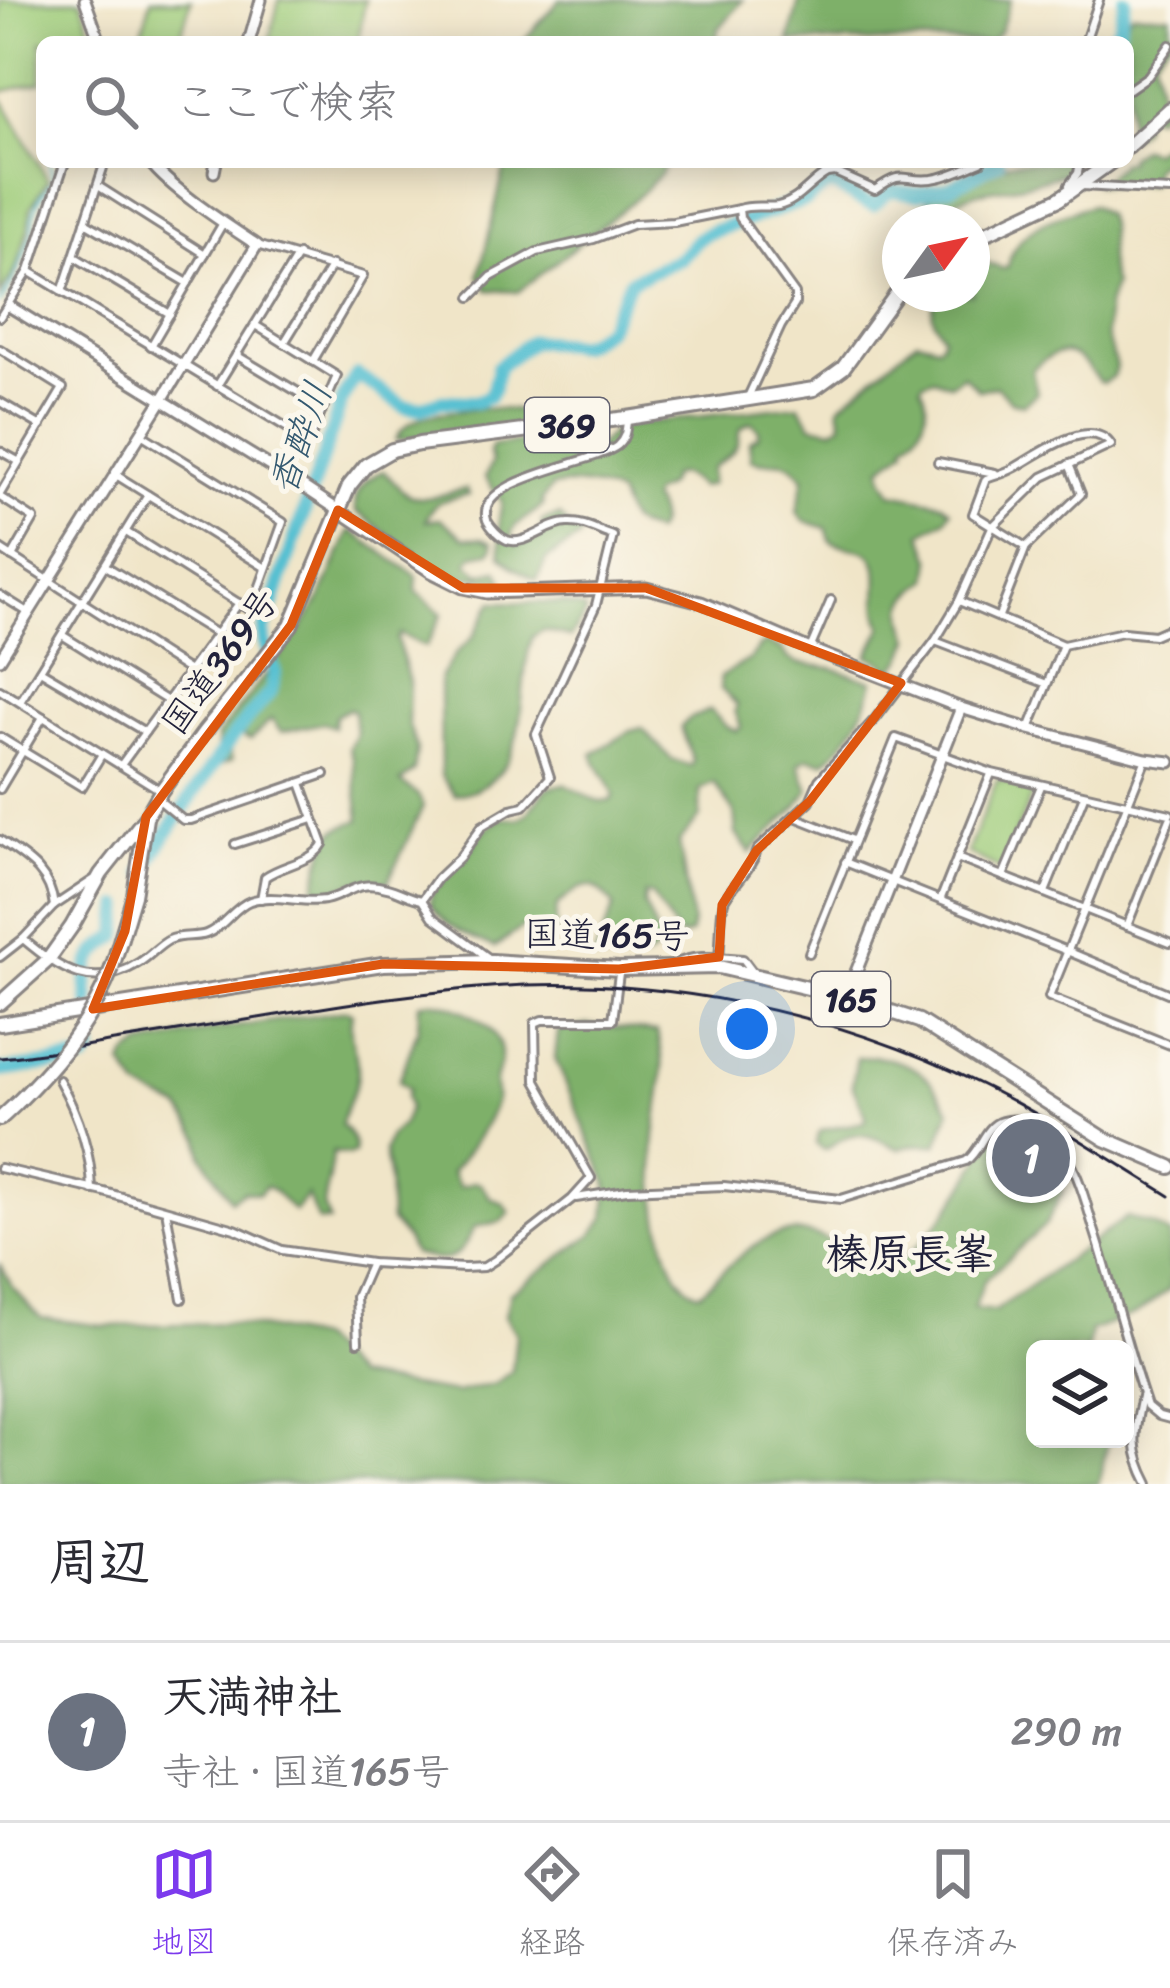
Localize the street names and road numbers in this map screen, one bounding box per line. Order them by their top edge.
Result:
road number: 369 [525,398,609,452]
street label: 国道369号 [144,574,296,749]
street label: 国道165号 [523,902,690,968]
road number: 165 [812,972,890,1026]

